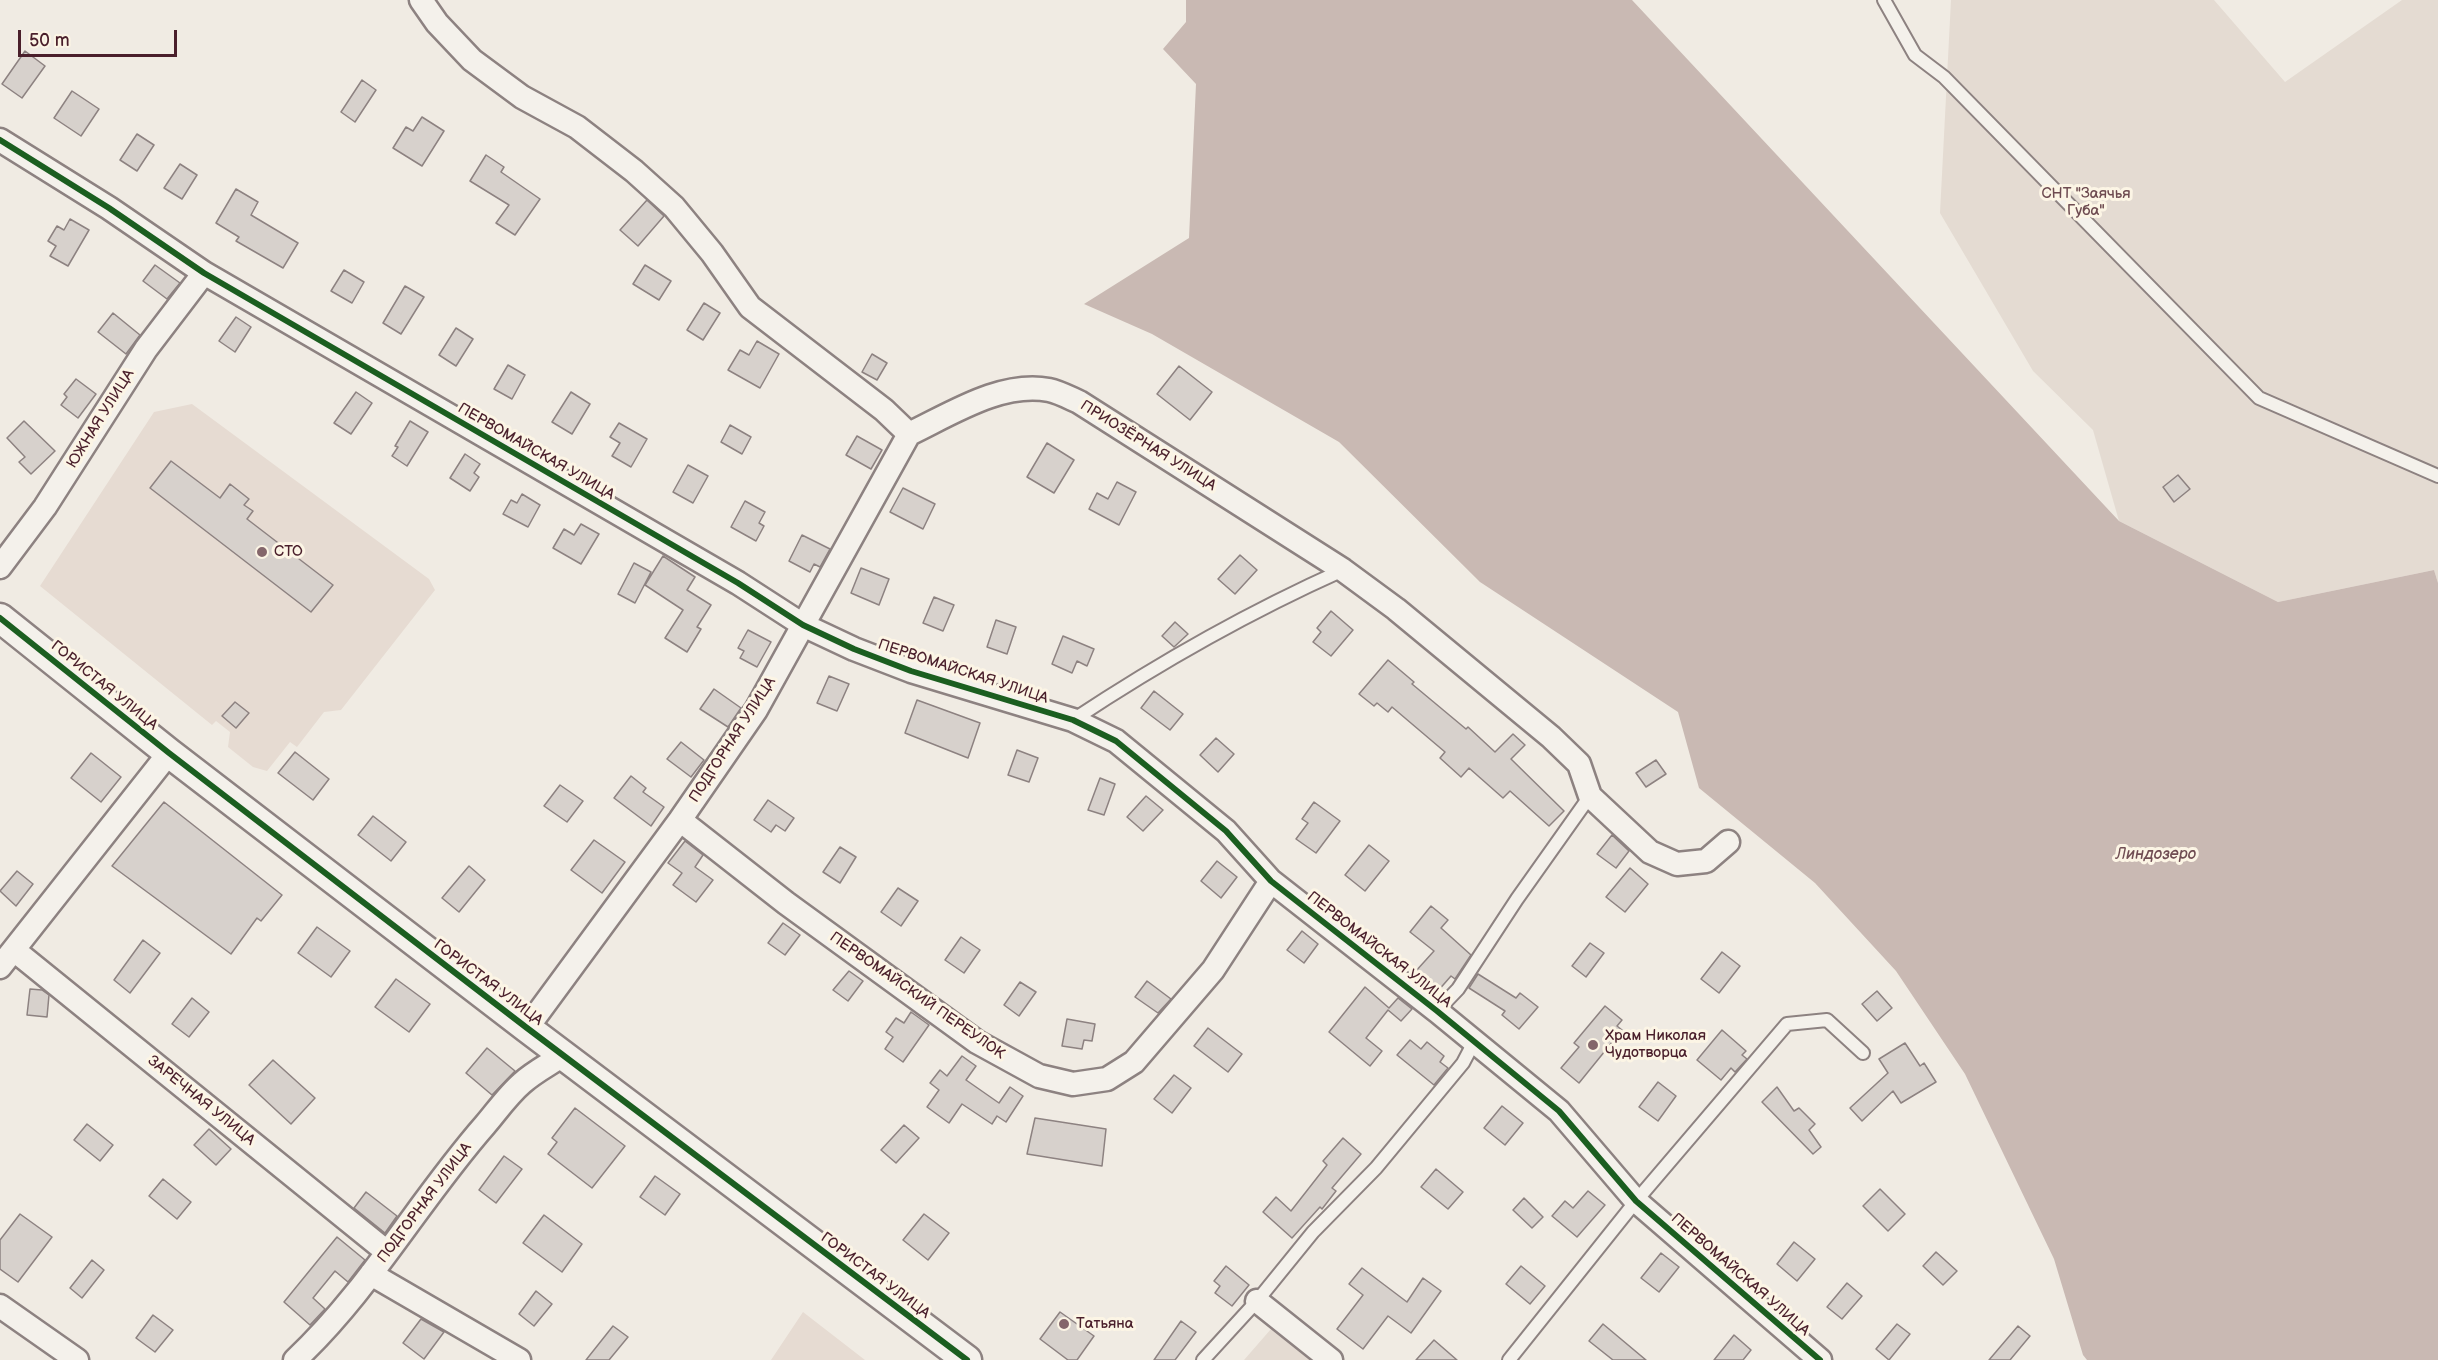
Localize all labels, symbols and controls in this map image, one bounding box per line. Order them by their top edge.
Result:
scale bar [21,18,180,56]
text: 50 m [29,30,70,51]
park label: СНТ "Заячья Губа" [2041,185,2131,220]
street label: ЮЖНАЯ УЛИЦА [63,366,139,472]
street label: ПРИОЗЁРНАЯ УЛИЦА [1077,397,1219,495]
street label: ПЕРВОМАЙСКАЯ УЛИЦА [454,400,618,504]
place label: СТО [274,543,303,561]
marker: СТО [255,545,269,559]
street label: ПЕРВОМАЙСКАЯ УЛИЦА [876,636,1050,708]
street label: ГОРИСТАЯ УЛИЦА [47,637,161,735]
street label: ПОДГОРНАЯ УЛИЦА [686,674,780,806]
water label: Линдозеро [2116,845,2196,865]
street label: ПЕРВОМАЙСКАЯ УЛИЦА [1303,888,1455,1012]
street label: ПЕРВОМАЙСКИЙ ПЕРЕУЛОК [826,929,1008,1063]
street label: ГОРИСТАЯ УЛИЦА [430,936,546,1030]
place label: Храм Николая Чудотворца [1605,1027,1706,1062]
marker: Храм Николая Чудотворца [1586,1038,1600,1052]
street label: ЗАРЕЧНАЯ УЛИЦА [144,1052,258,1150]
street label: ПОДГОРНАЯ УЛИЦА [374,1139,476,1267]
street label: ПЕРВОМАЙСКАЯ УЛИЦА [1667,1210,1813,1340]
street label: ГОРИСТАЯ УЛИЦА [817,1229,933,1323]
place label: Татьяна [1076,1315,1134,1333]
marker: Татьяна [1057,1317,1071,1331]

